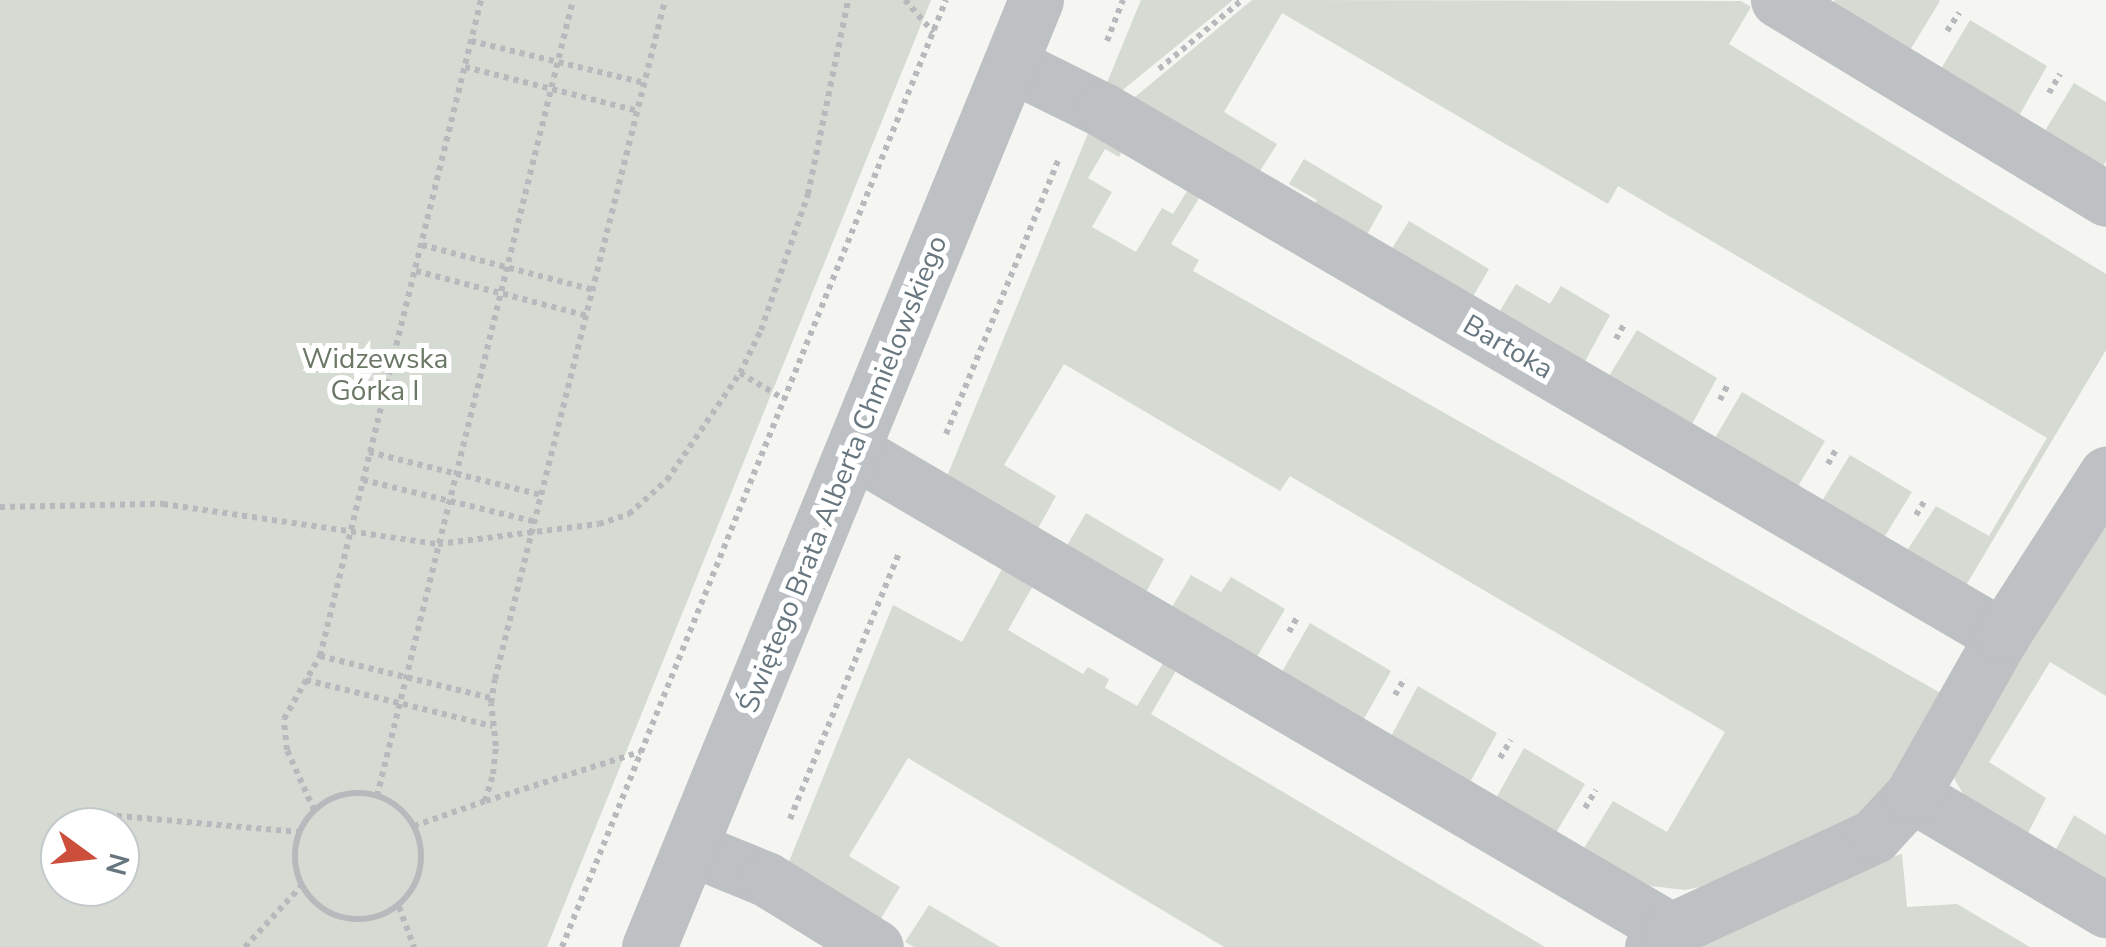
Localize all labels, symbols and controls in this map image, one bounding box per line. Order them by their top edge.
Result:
street label: Świętego Brata Alberta Chmielowskiego [732,231,954,717]
street label: Bartoka [1457,308,1559,386]
park label: Widzewska Górka I [302,342,448,408]
north arrow [40,807,140,907]
text: N [96,849,138,879]

